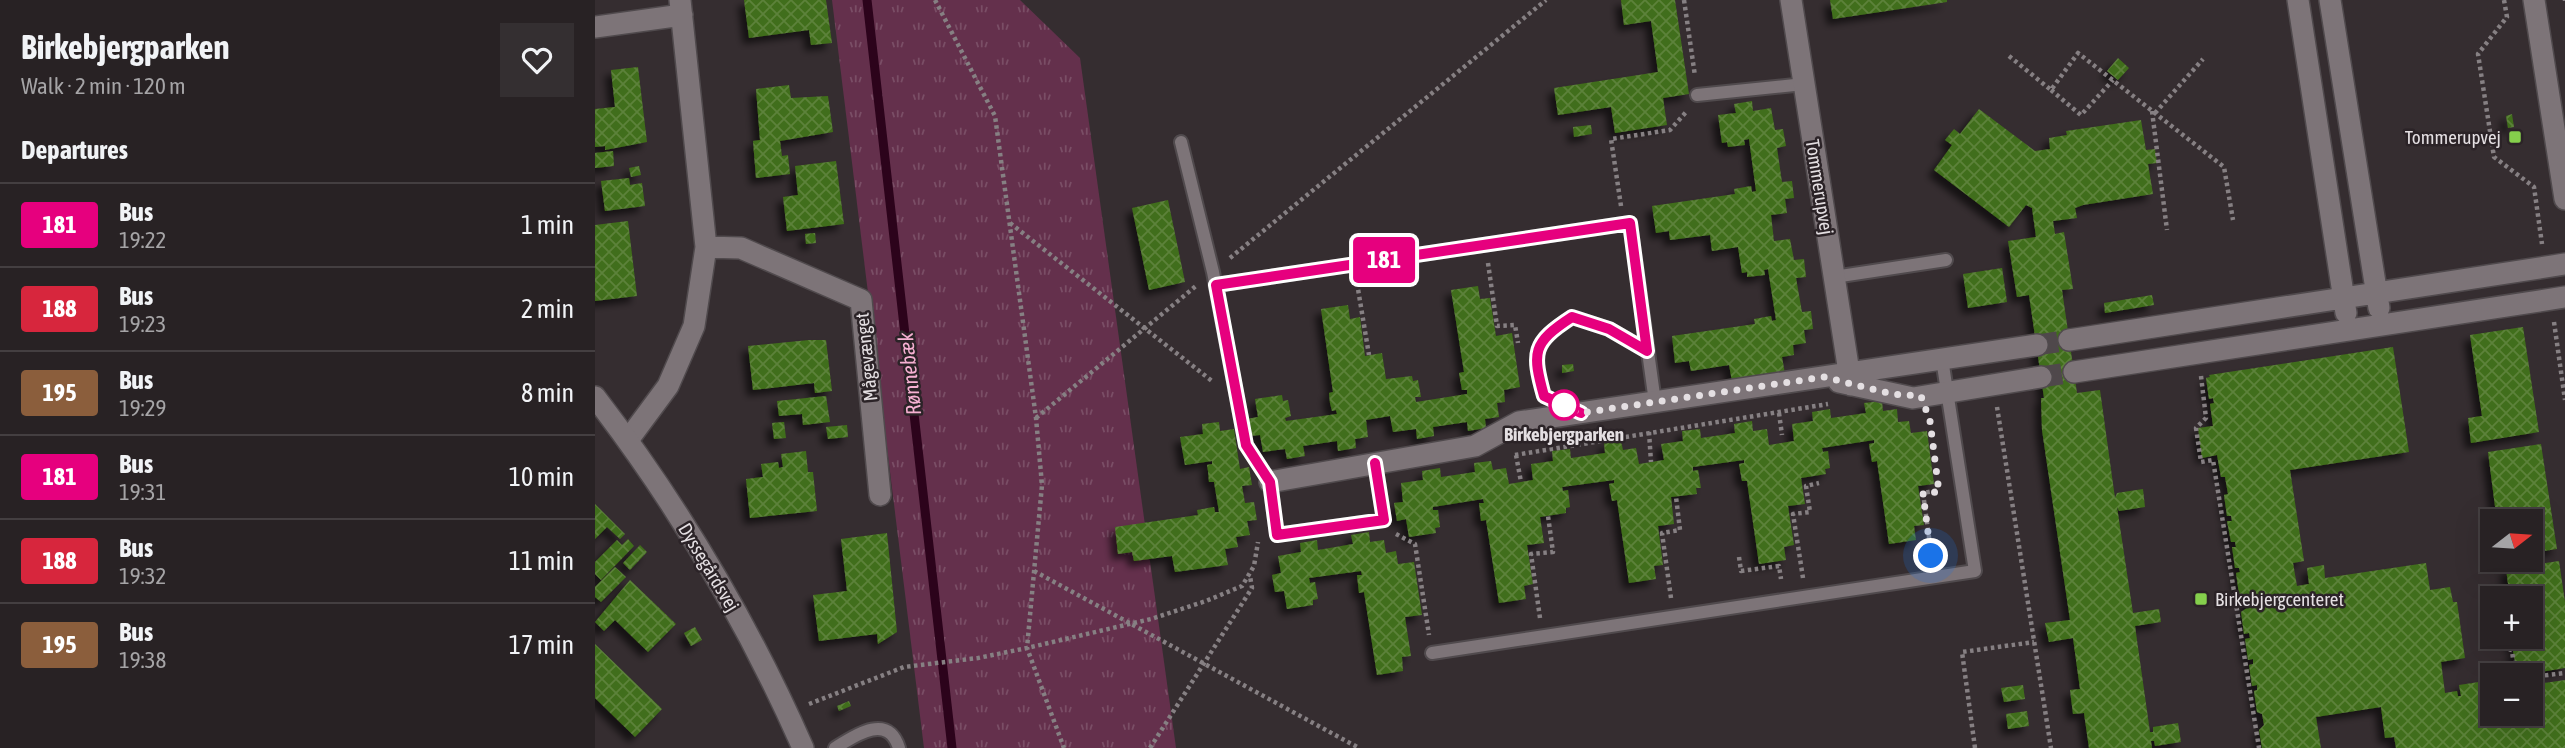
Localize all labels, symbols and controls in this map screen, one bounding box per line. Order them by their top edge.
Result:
button: heart [500,23,574,97]
text: Birkebjergparken [21,28,230,66]
text: Walk · 2 min · 120 m [21,73,185,99]
place label: Tommerupvej [2405,126,2501,148]
marker: Tommerupvej [2507,129,2523,145]
text: Departures [21,135,128,165]
street label: Tommerupvej [1802,138,1838,236]
text: Bus [119,197,153,227]
text: 1 min [521,210,574,240]
text: 181 [43,211,76,238]
text: 19:22 [119,227,166,253]
line badge: 181 [1344,237,1424,283]
text: 181 [1367,246,1401,273]
text: Bus [119,281,153,311]
text: 2 min [521,294,574,324]
text: 188 [43,295,76,322]
text: 19:23 [119,311,166,337]
street label: Mågevænget [850,312,882,402]
water label: Rønnebæk [893,331,925,417]
text: Bus [119,365,153,395]
text: 8 min [521,378,574,408]
text: 195 [43,379,76,406]
marker: Birkebjergparken [1549,390,1579,420]
text: 19:29 [119,395,166,421]
place label: Birkebjergparken [1504,423,1624,445]
text: Bus [119,449,153,479]
text: 10 min [509,462,574,492]
text: 181 [43,463,76,490]
text: 19:31 [119,479,166,505]
north arrow [2480,509,2543,572]
map controls [2480,509,2543,726]
street label: Dyssegårdsvej [674,519,744,615]
text: Bus [119,533,153,563]
your location [1913,538,1948,573]
text: 11 min [509,546,574,576]
text: 188 [43,547,76,574]
text: 19:32 [119,563,166,589]
button: + [2480,586,2543,649]
place label: Birkebjergcenteret [2215,588,2344,610]
marker: Birkebjergcenteret [2193,591,2209,607]
text: Bus [119,617,153,647]
text: 17 min [509,630,574,660]
text: 195 [43,631,76,658]
text: 19:38 [119,647,166,673]
button: − [2480,663,2543,726]

